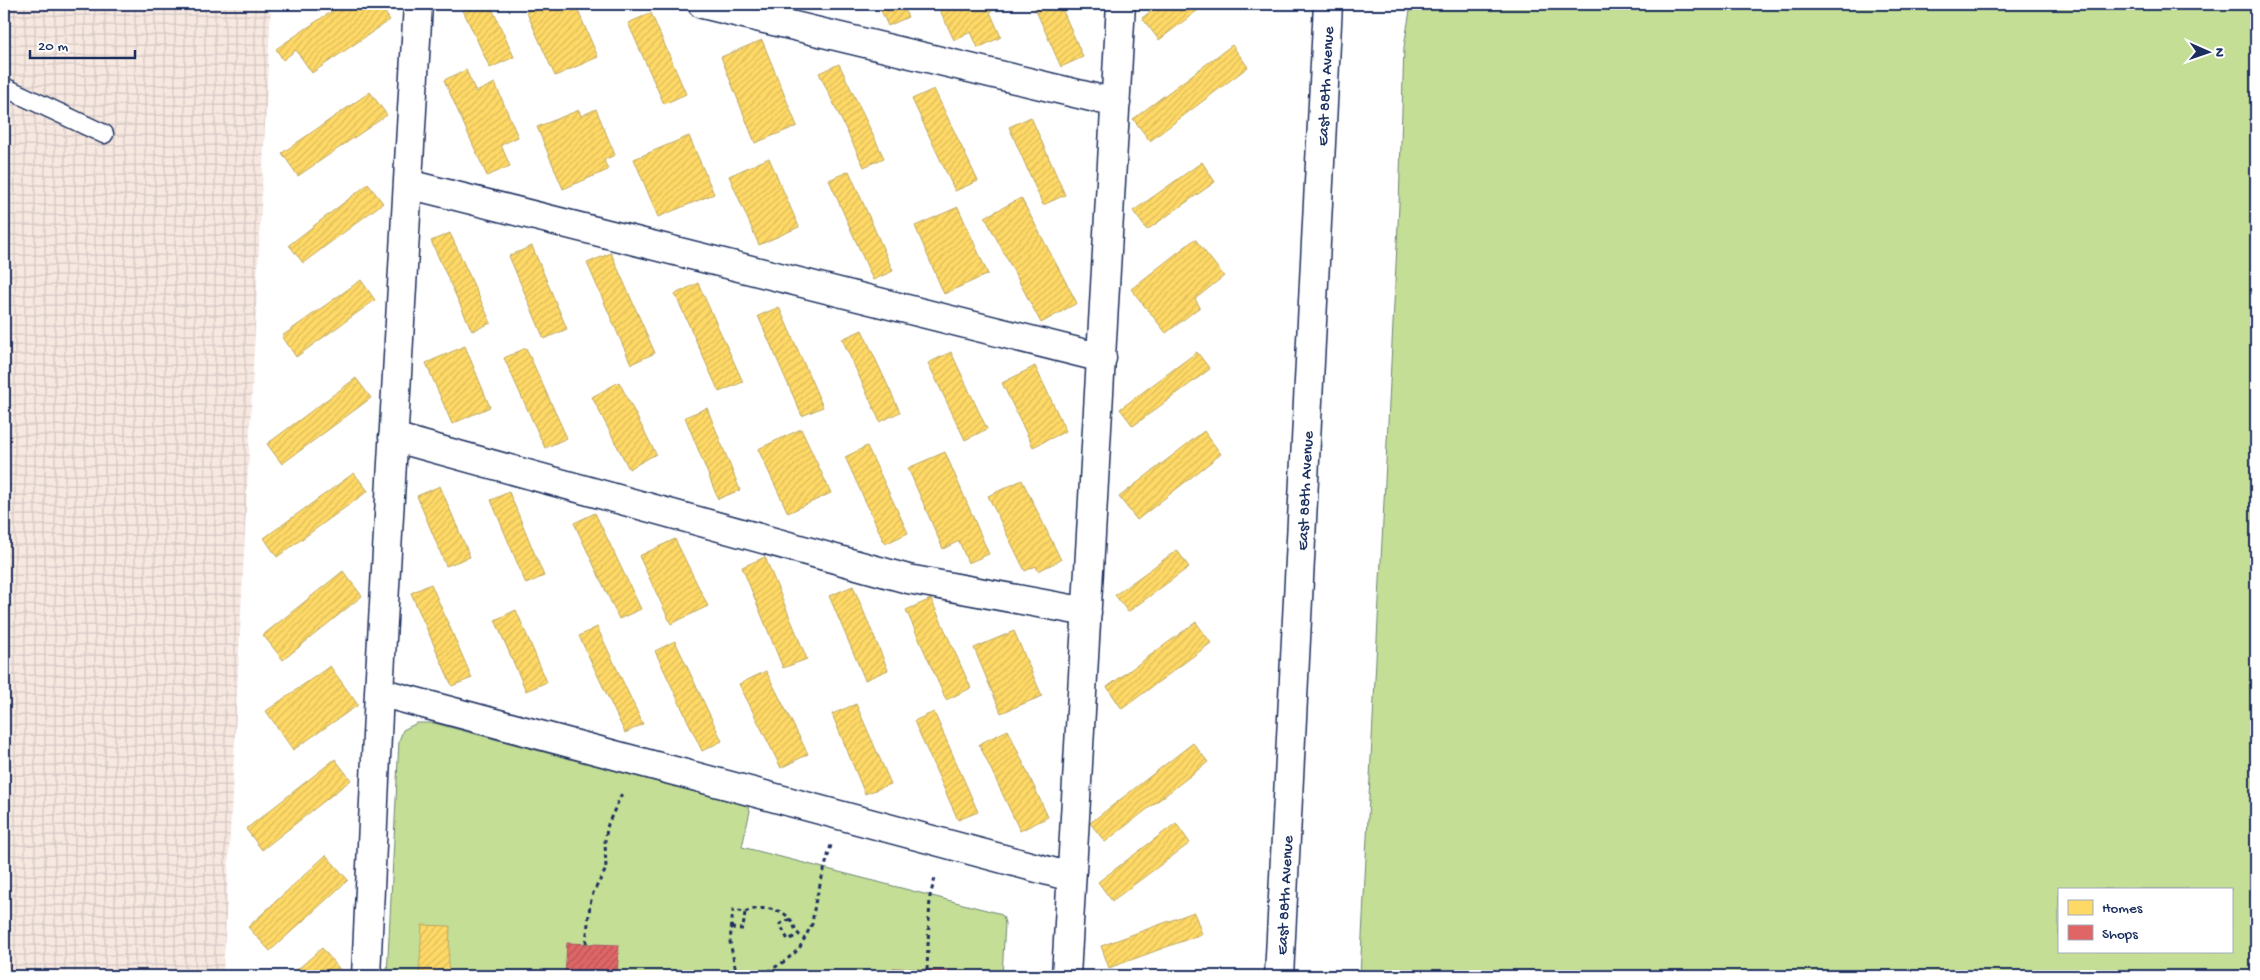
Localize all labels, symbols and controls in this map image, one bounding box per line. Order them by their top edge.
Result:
street label: East 88th Avenue [1315,25,1340,147]
scale bar [30,28,135,60]
north arrow [2182,28,2232,78]
text: 20 m [38,38,68,56]
text: N [2210,48,2227,57]
street label: East 88th Avenue [1294,430,1320,551]
street label: East 88th Avenue [1274,834,1299,956]
legend [2058,888,2232,952]
text: Homes [2102,900,2143,918]
text: Shops [2102,926,2138,944]

